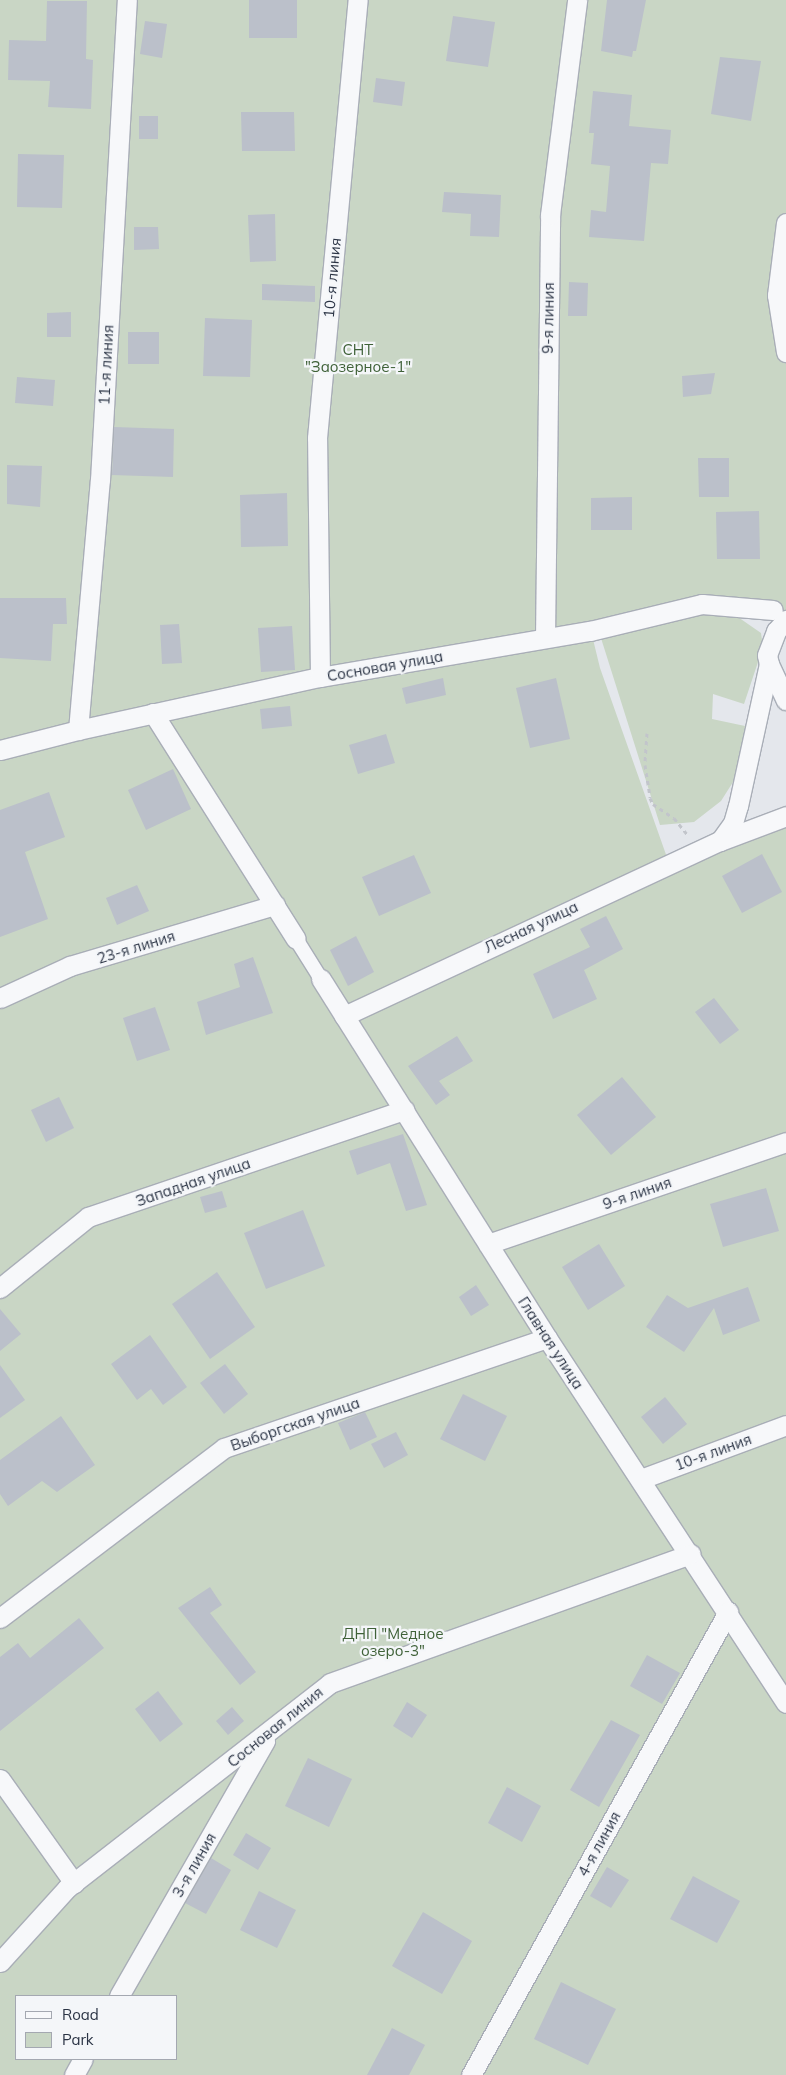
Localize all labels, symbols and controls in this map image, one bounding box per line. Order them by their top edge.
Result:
street label: 10-я линия [320,237,344,319]
street label: 9-я линия [538,282,558,354]
street label: 11-я линия [95,324,117,406]
park label: СНТ "Заозерное-1" [305,340,411,375]
street label: Сосновая улица [326,647,444,685]
street label: Лесная улица [481,897,581,957]
street label: 23-я линия [95,927,177,967]
street label: Западная улица [133,1154,253,1210]
street label: 9-я линия [600,1173,674,1213]
street label: Главная улица [514,1293,588,1393]
street label: Выборгская улица [228,1393,362,1455]
street label: 10-я линия [672,1430,754,1474]
park label: ДНП "Медное озеро-3" [342,1624,444,1659]
street label: Сосновая линия [224,1683,326,1771]
street label: 4-я линия [574,1808,624,1880]
street label: 3-я линия [168,1830,220,1900]
legend [15,1995,178,2060]
text: Road [62,2005,99,2024]
text: Park [62,2030,94,2049]

